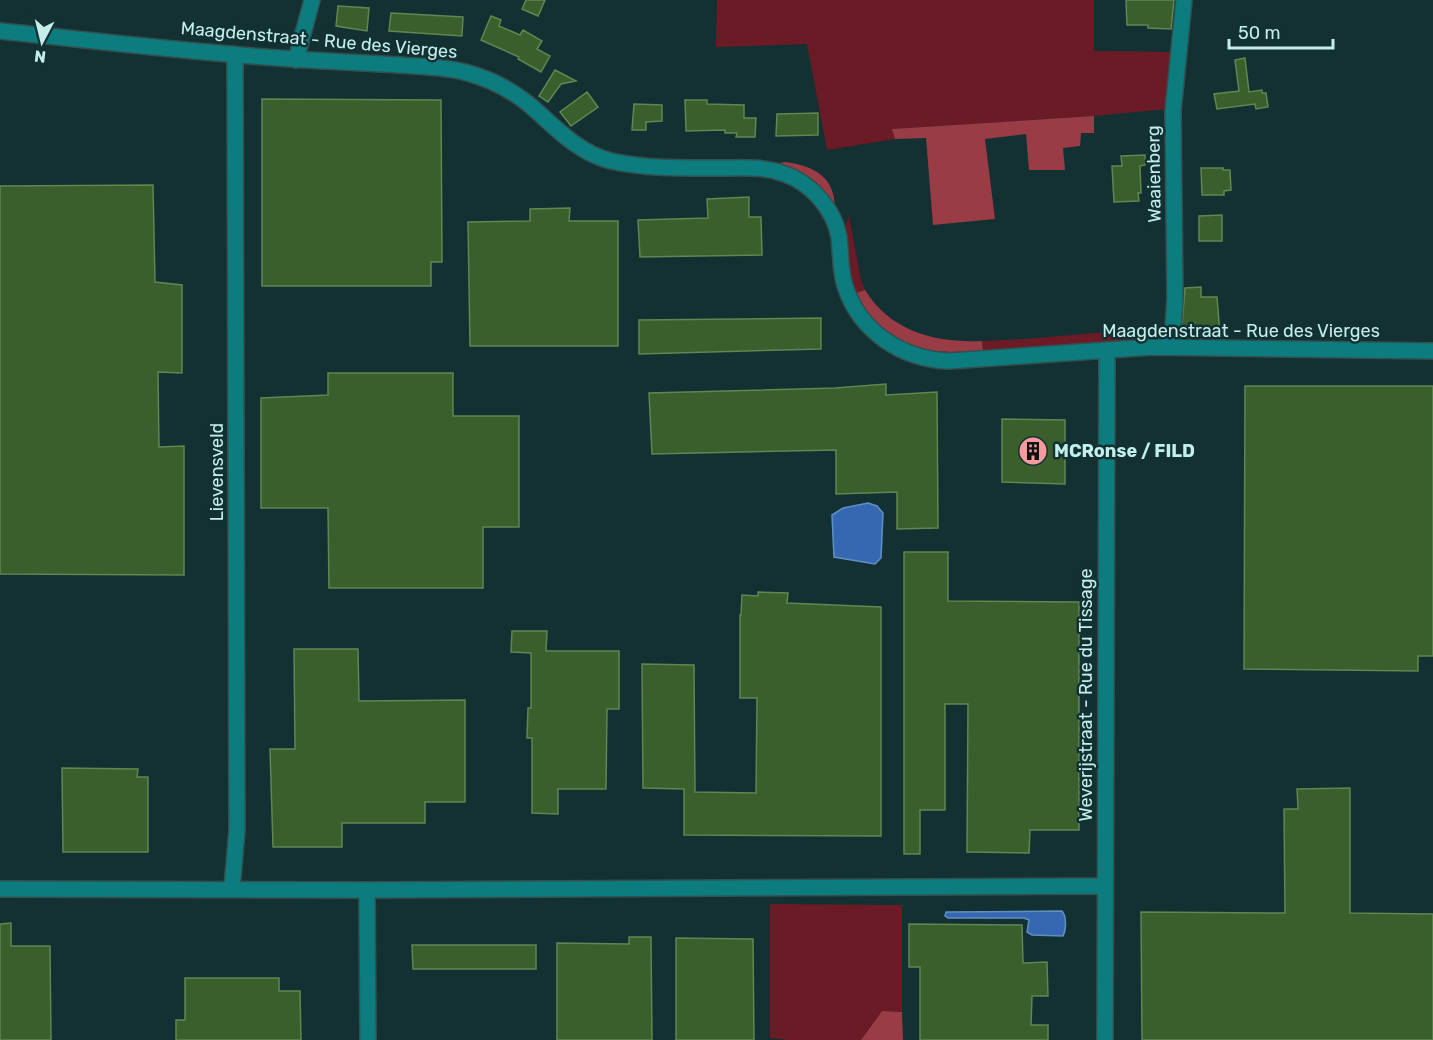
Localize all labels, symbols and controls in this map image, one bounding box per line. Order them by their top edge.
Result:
north arrow [12,12,72,72]
scale bar [1229,12,1332,50]
street label: Maagdenstraat - Rue des Vierges [180,17,458,63]
text: 50 m [1238,22,1281,44]
text: N [33,46,47,67]
street label: Waaienberg [1142,125,1166,223]
street label: Maagdenstraat - Rue des Vierges [1102,320,1380,342]
street label: Lievensveld [206,423,228,521]
building icon: MCRonse / FILD [1017,435,1049,467]
place label: MCRonse / FILD [1054,440,1195,462]
street label: Weverijstraat - Rue du Tissage [1075,568,1097,822]

